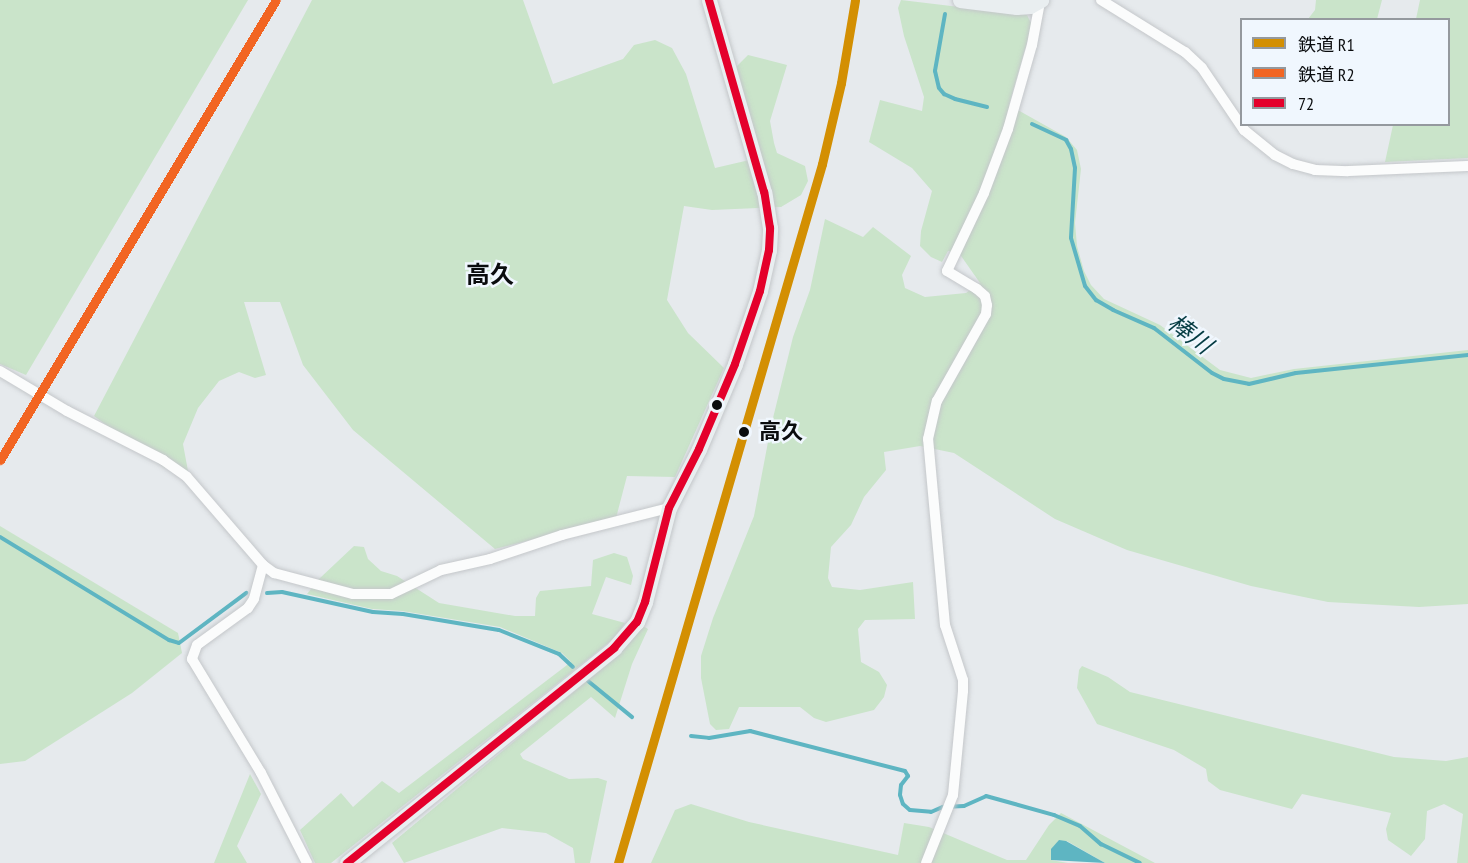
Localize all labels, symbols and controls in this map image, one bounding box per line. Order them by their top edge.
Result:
legend [1240,18,1450,126]
text: 鉄道 R1 [1298,33,1355,56]
text: 鉄道 R2 [1298,63,1355,86]
text: 72 [1298,92,1314,115]
district label: 高久 [466,261,514,289]
water label: 棒川 [1162,308,1218,360]
unlabelled marker [711,399,723,411]
place label: 高久 [759,419,803,445]
marker: 高久 [734,422,754,442]

